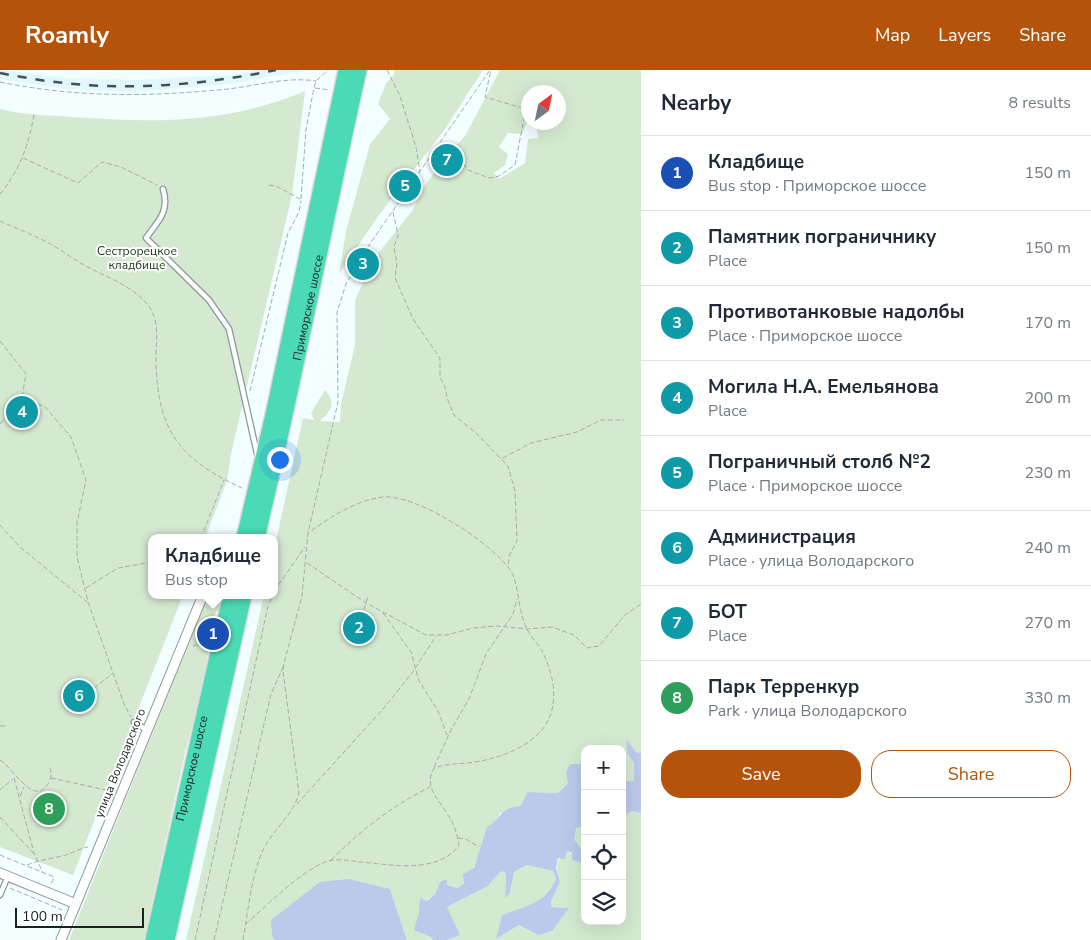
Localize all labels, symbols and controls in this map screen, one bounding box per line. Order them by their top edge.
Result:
text: Roamly [25,19,109,51]
text: Map [875,23,910,47]
text: Layers [938,23,991,47]
text: Share [1019,23,1066,47]
north arrow [521,85,566,130]
text: Nearby [661,89,731,117]
text: 8 results [1009,92,1071,114]
pin: 7 [431,141,463,179]
text: Кладбище [708,149,804,175]
text: 1 [672,162,682,184]
text: 150 m [1024,162,1071,184]
pin: 5 [389,167,421,205]
text: Bus stop · Приморское шоссе [708,175,926,197]
text: Памятник пограничнику [708,224,936,250]
text: 2 [672,237,682,259]
text: 150 m [1024,237,1071,259]
park label: Сестрорецкое кладбище [97,243,177,273]
pin: 3 [347,245,379,283]
text: Place [708,250,747,272]
street label: Приморское шоссе [289,253,327,362]
text: Противотанковые надолбы [708,299,964,325]
text: 3 [672,312,682,334]
text: 170 m [1024,312,1071,334]
text: Place · Приморское шоссе [708,325,902,347]
text: Могила Н.А. Емельянова [708,374,939,400]
text: 4 [672,387,682,409]
text: 200 m [1024,387,1071,409]
pin: 4 [6,393,38,431]
text: Place [708,400,747,422]
your location [267,447,293,473]
text: Пограничный столб №2 [708,449,931,475]
text: 5 [672,462,682,484]
text: 230 m [1024,462,1071,484]
text: Place · Приморское шоссе [708,475,902,497]
text: Администрация [708,524,856,550]
popup [148,534,278,599]
text: 6 [672,537,682,559]
text: 240 m [1024,537,1071,559]
text: Кладбище [165,543,261,569]
text: Place · улица Володарского [708,550,914,572]
text: Bus stop [165,569,228,591]
text: БОТ [708,599,747,625]
pin: 2 [343,609,375,647]
text: 7 [672,612,682,634]
text: 270 m [1024,612,1071,634]
pin: 1 [197,615,229,653]
text: Place [708,625,747,647]
text: Парк Терренкур [708,674,860,700]
pin: 6 [63,677,95,715]
text: 8 [672,687,682,709]
text: 330 m [1024,687,1071,709]
text: Park · улица Володарского [708,700,907,722]
street label: улица Володарского [91,706,149,820]
street label: Приморское шоссе [172,714,211,823]
map controls [581,745,626,925]
button: + [581,745,626,790]
button: Save [661,750,861,798]
button: Share [871,750,1071,798]
pin: 8 [33,790,65,828]
button: − [581,790,626,835]
button: locate [581,835,626,880]
button: layers [581,880,626,925]
scale bar [15,905,144,928]
text: 100 m [22,907,63,926]

